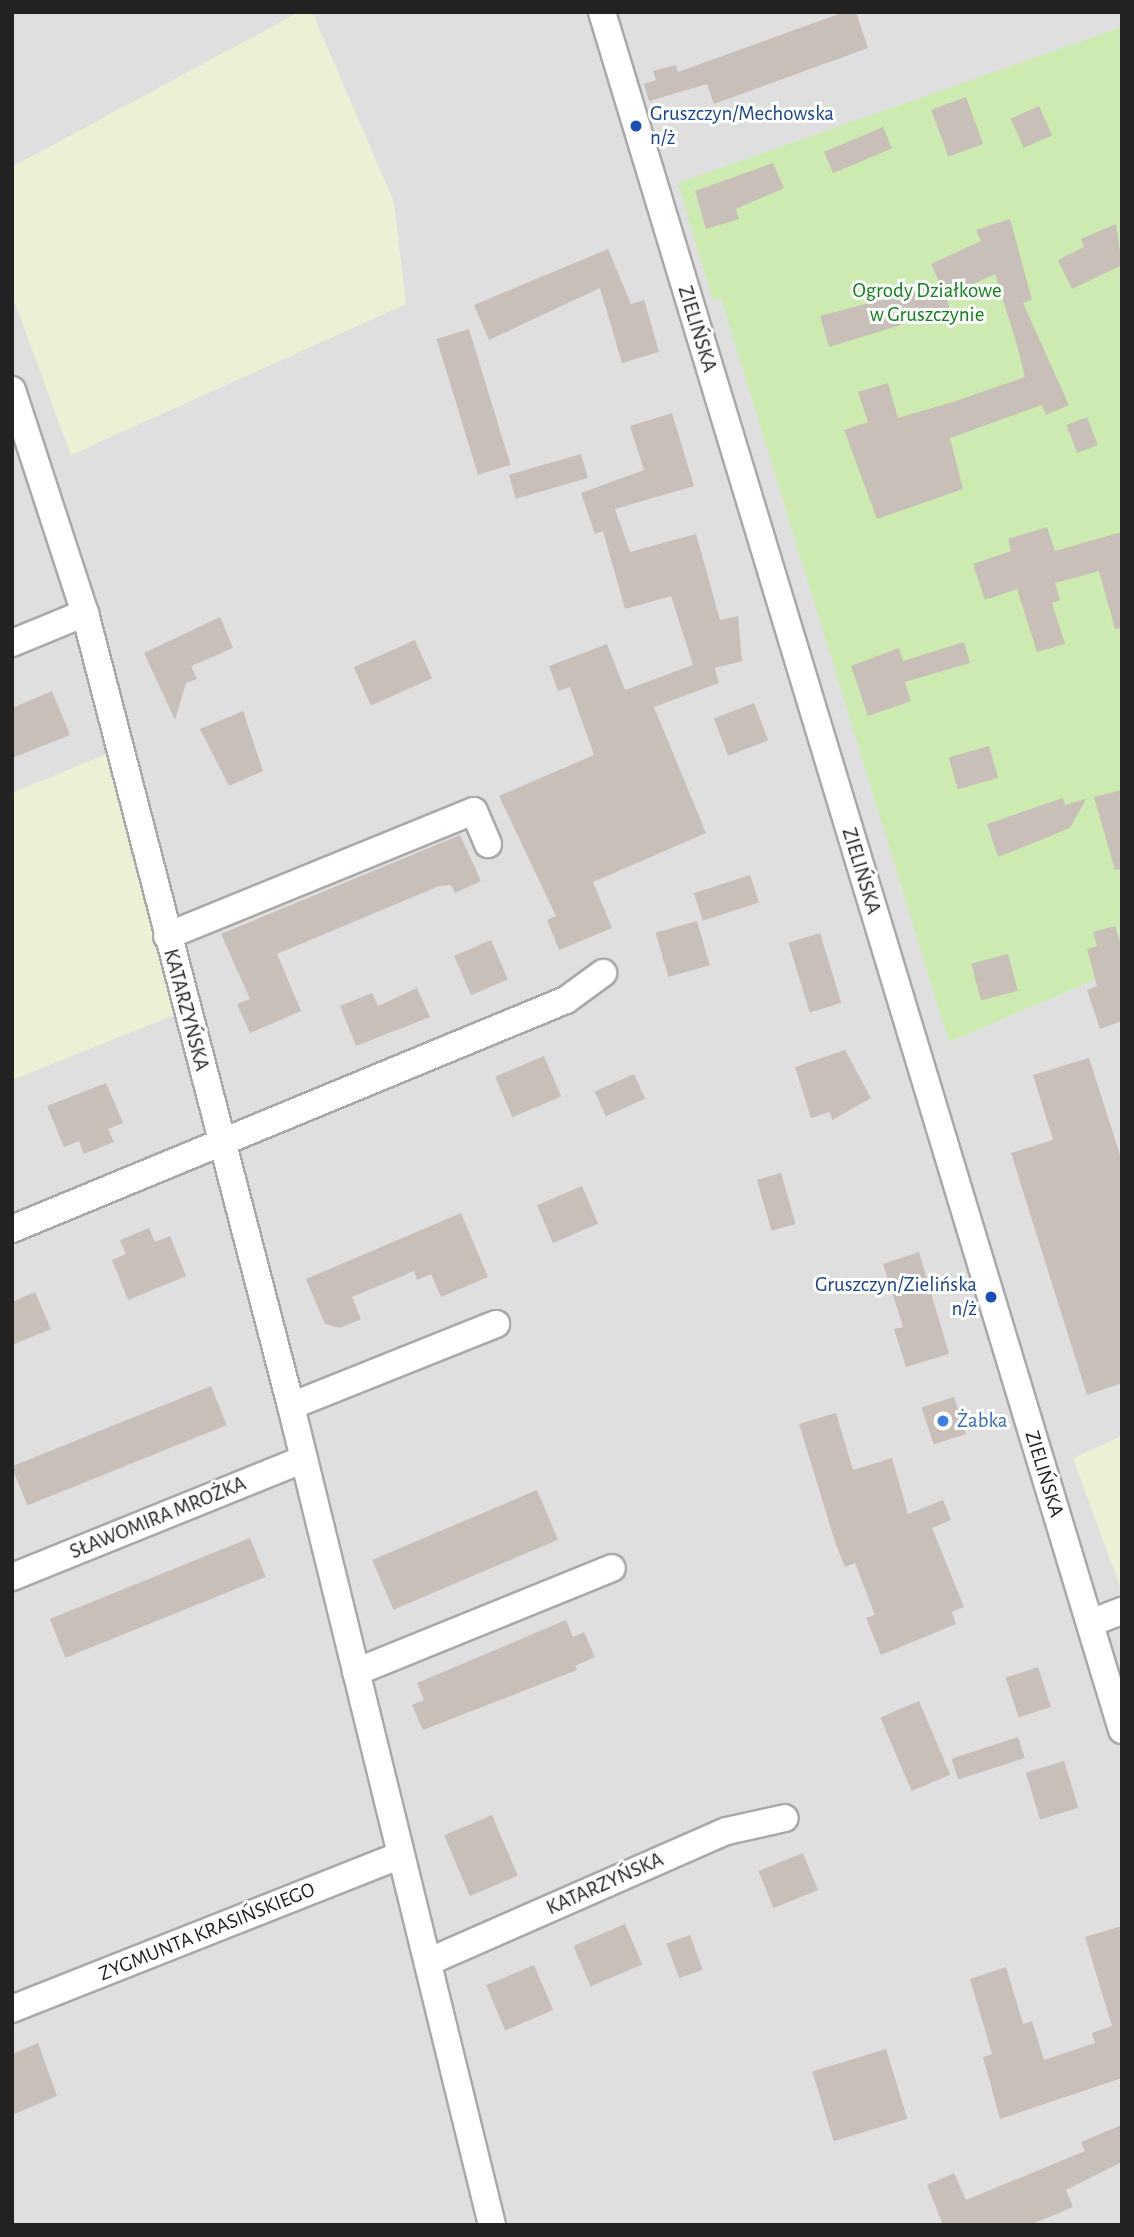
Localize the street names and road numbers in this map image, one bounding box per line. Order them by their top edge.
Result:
street label: ZIELIŃSKA [672,283,722,375]
street label: ZIELIŃSKA [836,825,886,917]
street label: KATARZYŃSKA [158,946,214,1074]
street label: ZIELIŃSKA [1019,1428,1069,1520]
street label: SŁAWOMIRA MROŻKA [66,1471,250,1565]
street label: KATARZYŃSKA [543,1847,667,1921]
street label: ZYGMUNTA KRASIŃSKIEGO [95,1877,319,1987]

